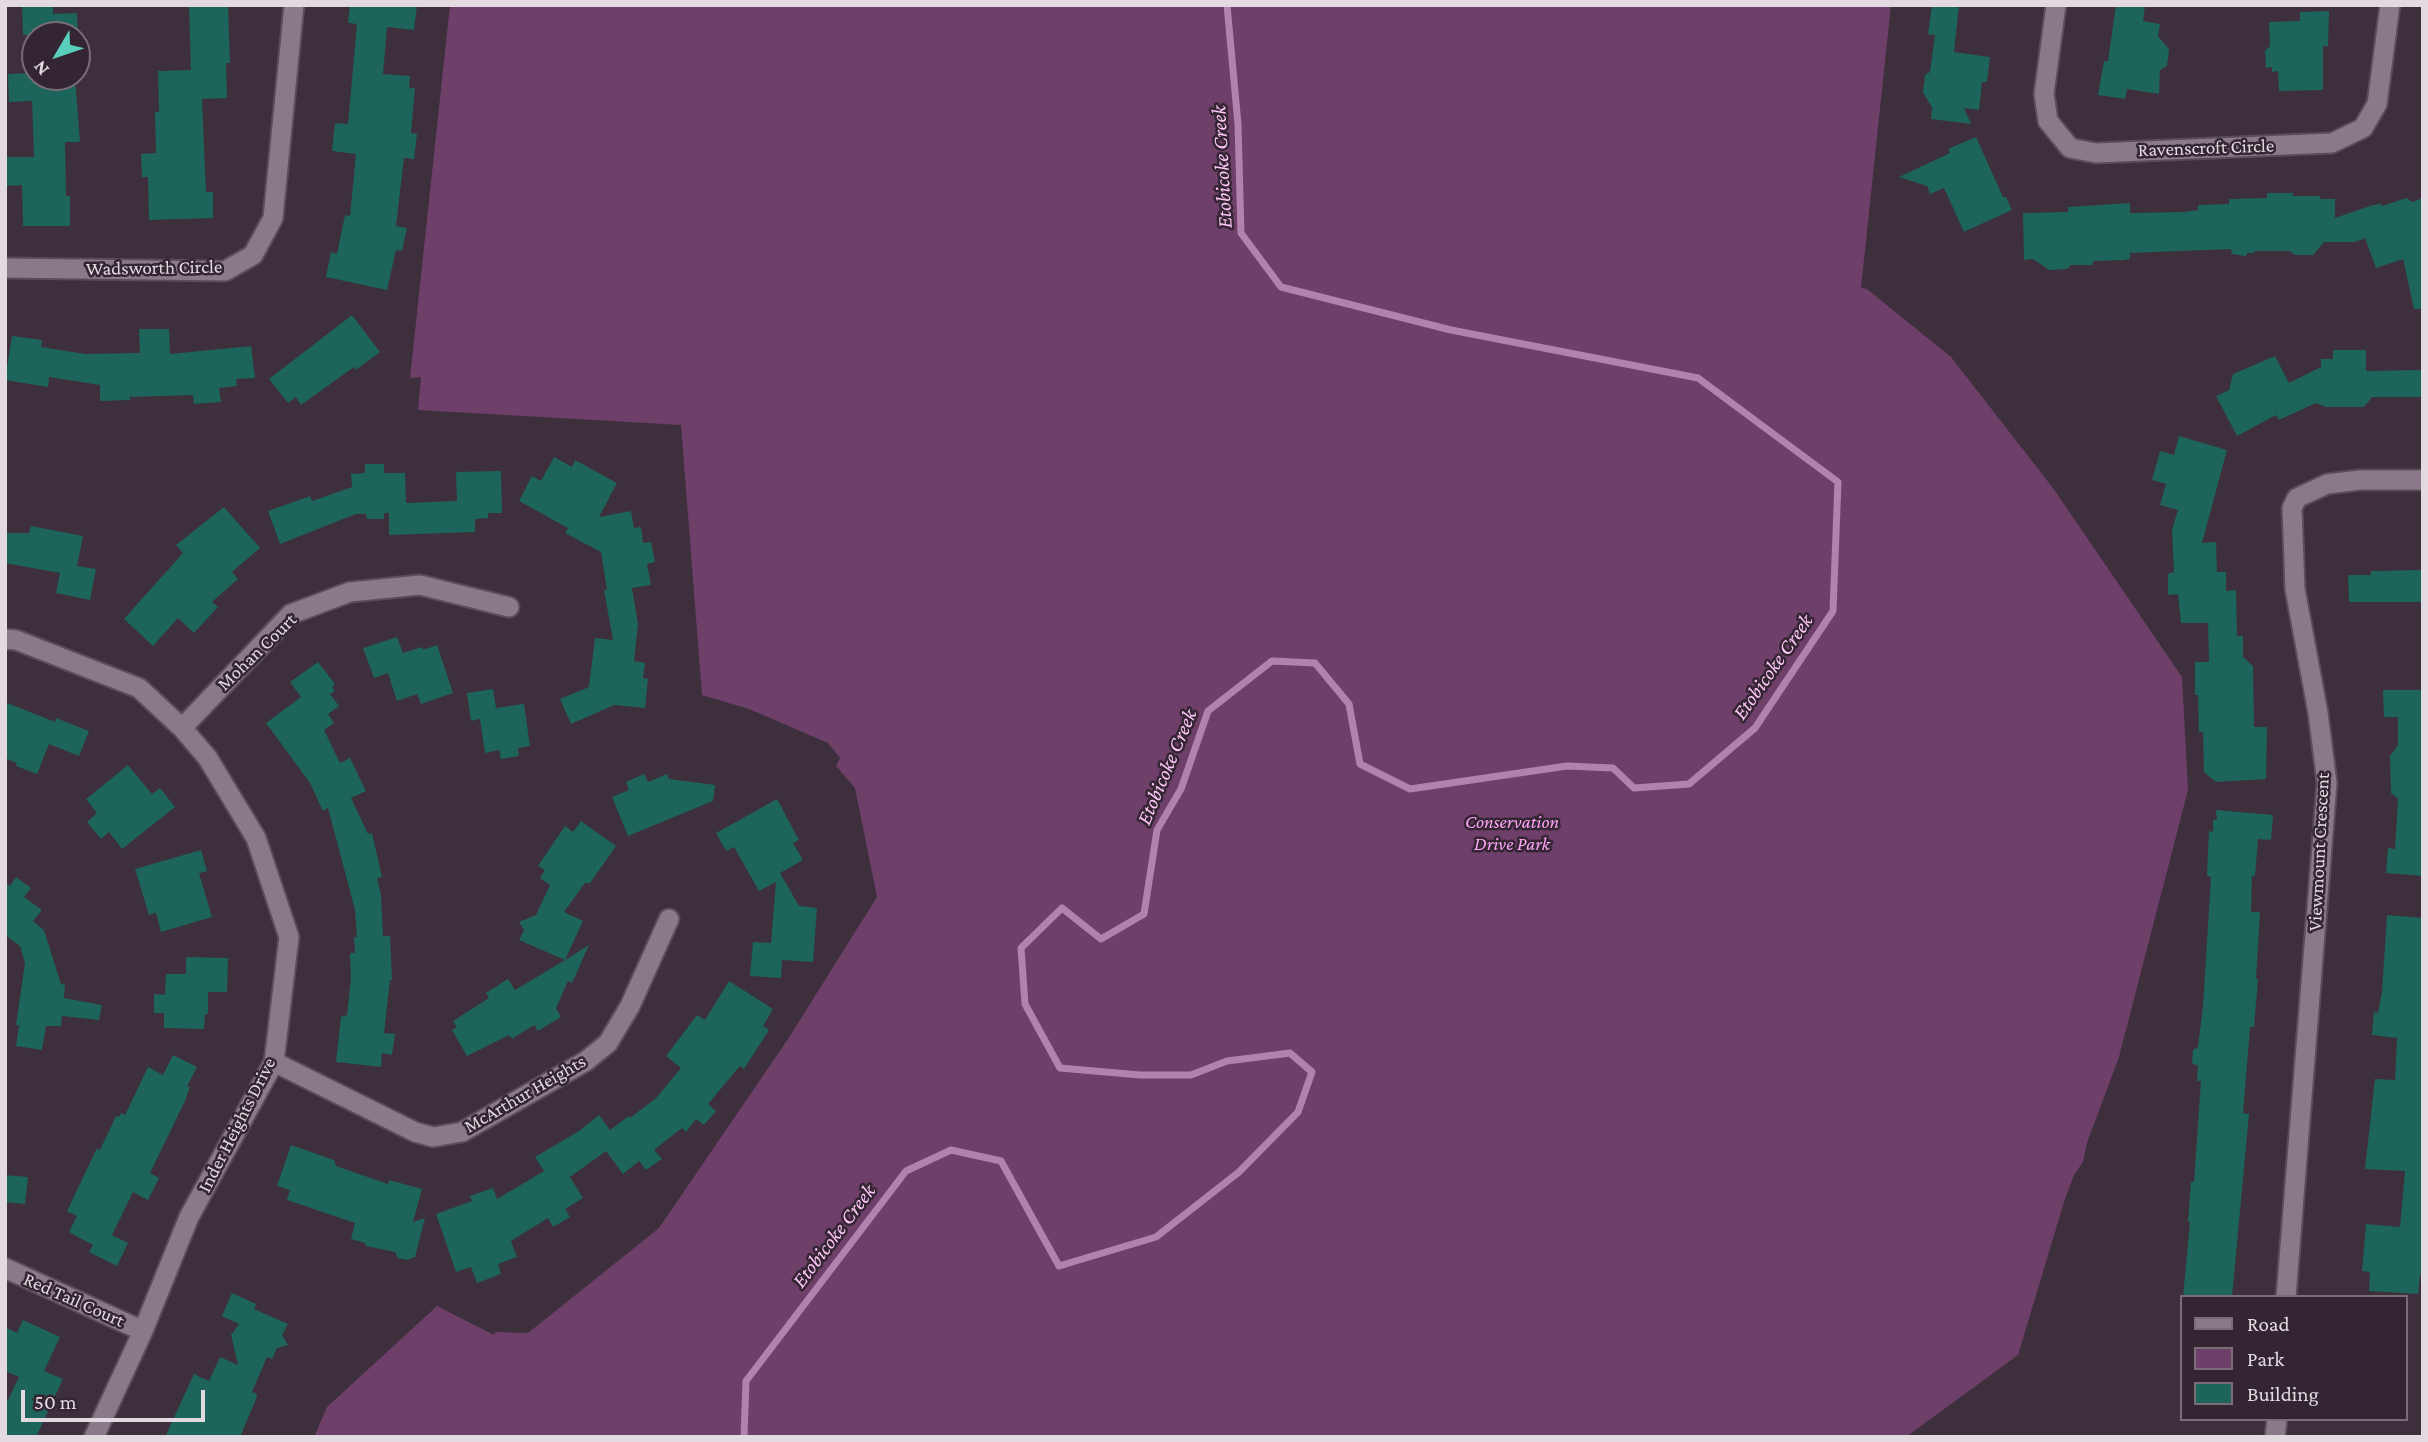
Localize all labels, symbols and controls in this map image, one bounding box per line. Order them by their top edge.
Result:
north arrow [21,21,91,91]
text: N [29,57,53,80]
water label: Etobicoke Creek [1206,105,1238,229]
street label: Ravenscroft Circle [2137,134,2275,162]
street label: Wadsworth Circle [86,255,222,281]
street label: Mohan Court [213,609,301,695]
water label: Etobicoke Creek [1727,609,1819,725]
water label: Etobicoke Creek [1131,705,1203,829]
street label: Viewmount Crescent [2303,772,2335,932]
park label: Conservation Drive Park [1465,811,1559,855]
street label: McArthur Heights [460,1050,590,1138]
street label: Inder Heights Drive [193,1054,281,1196]
water label: Etobicoke Creek [787,1179,881,1293]
street label: Red Tail Court [20,1268,128,1332]
legend [2180,1295,2407,1421]
text: Road [2247,1312,2290,1336]
text: Park [2247,1347,2284,1371]
scale bar [24,1376,208,1420]
text: Building [2247,1382,2319,1406]
text: 50 m [34,1390,77,1414]

